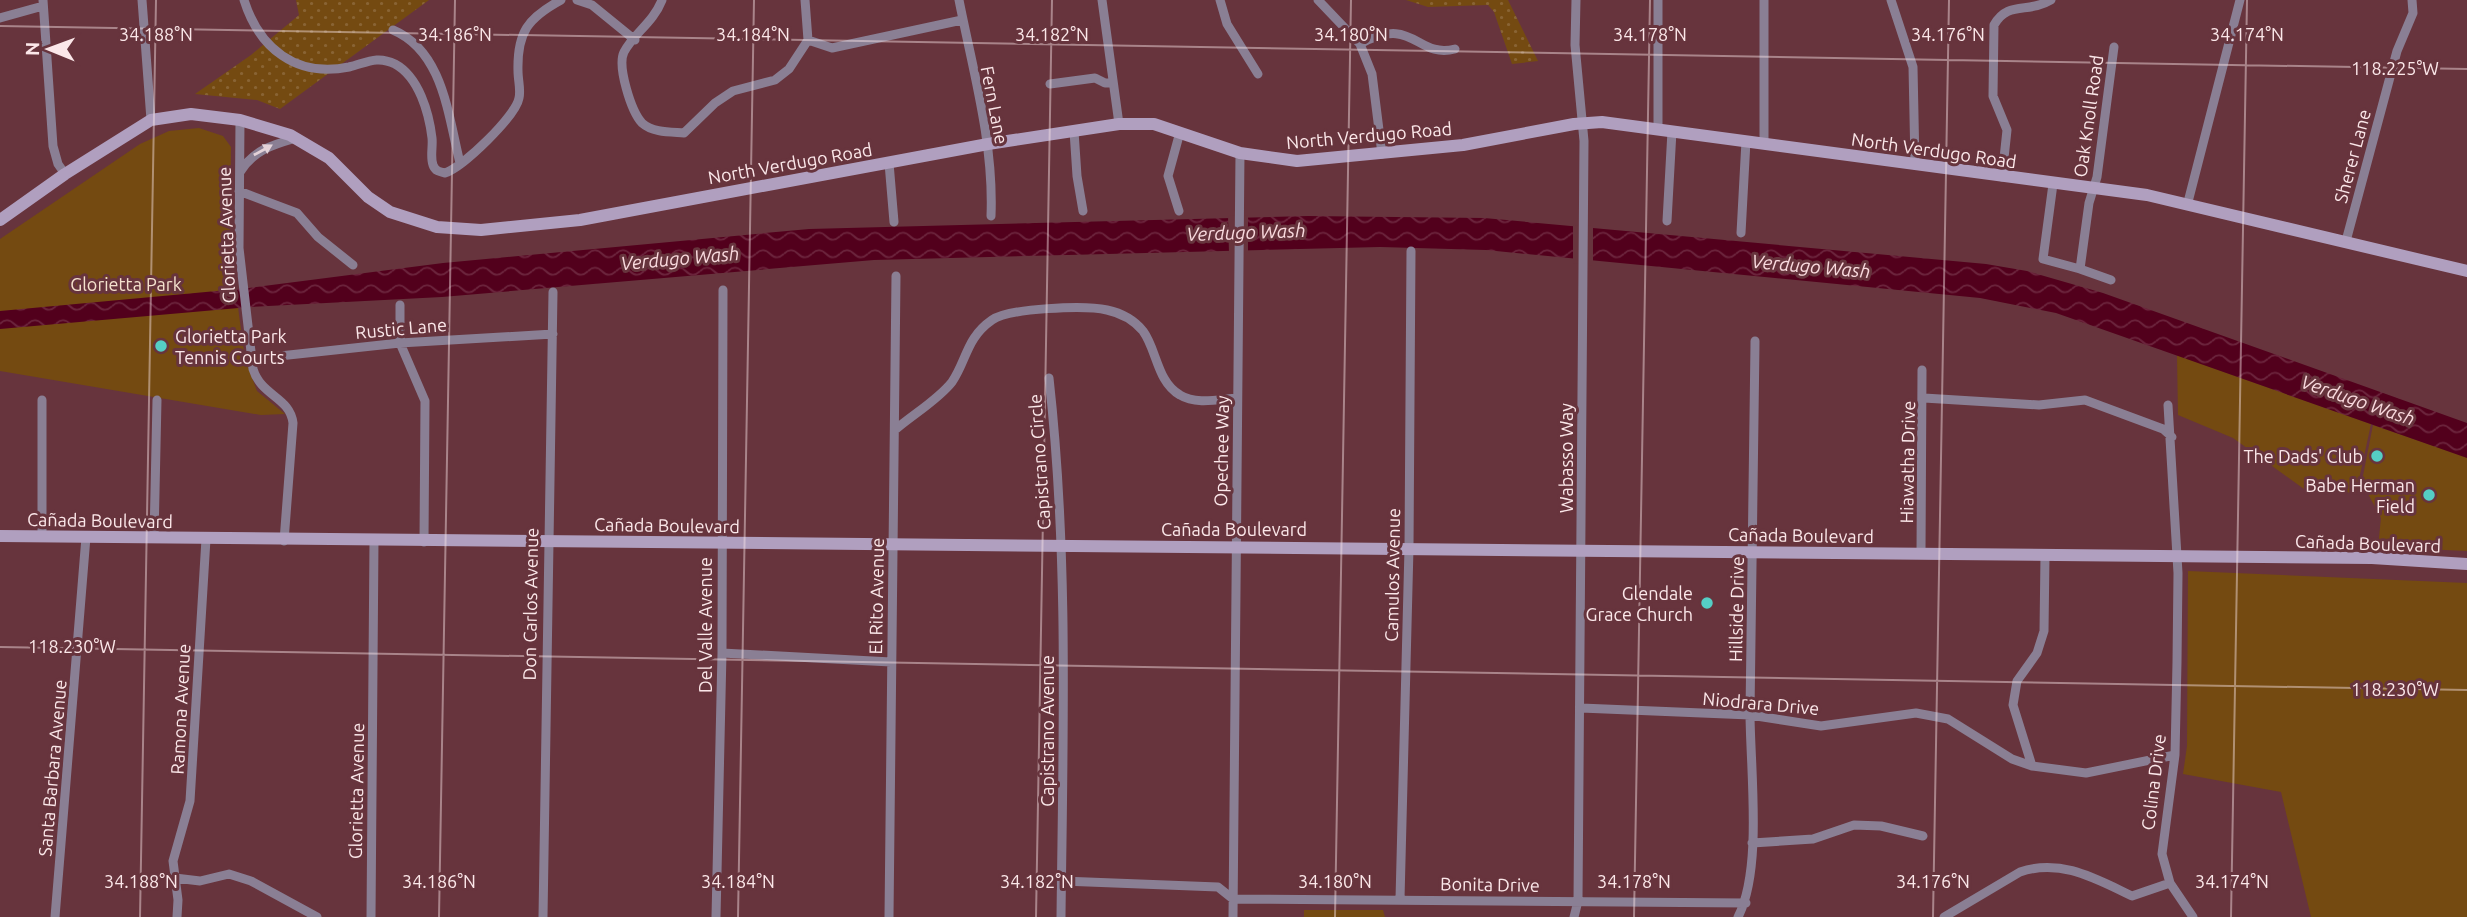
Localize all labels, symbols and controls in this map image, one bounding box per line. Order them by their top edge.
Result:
north arrow [14,14,84,84]
text: 34.188°N [119,24,193,44]
text: 34.186°N [418,24,492,44]
text: 34.184°N [716,24,790,44]
text: 34.182°N [1015,24,1089,44]
text: 34.180°N [1314,24,1388,44]
text: 34.178°N [1613,24,1687,44]
text: 34.176°N [1911,24,1985,44]
text: 34.174°N [2210,24,2284,44]
text: N [21,41,43,56]
street label: Oak Knoll Road [2070,54,2106,178]
text: 118.225°W [2351,58,2439,78]
street label: Fern Lane [978,64,1012,146]
street label: Sherer Lane [2330,107,2374,205]
street label: North Verdugo Road [1285,118,1453,152]
street label: North Verdugo Road [1850,129,2018,171]
street label: North Verdugo Road [706,139,874,187]
one-way arrow [254,144,273,156]
street label: Glorietta Avenue [214,166,238,304]
water label: Verdugo Wash [1186,219,1306,245]
water label: Verdugo Wash [620,242,740,274]
water label: Verdugo Wash [1751,250,1871,282]
park label: Glorietta Park [70,274,182,294]
street label: Rustic Lane [354,314,448,342]
place label: Glorietta Park Tennis Courts [175,326,287,367]
marker: Glorietta Park Tennis Courts [153,338,169,354]
water label: Verdugo Wash [2298,370,2418,430]
street label: Capistrano Circle [1024,393,1054,531]
street label: Opechee Way [1210,395,1232,507]
street label: Hiawatha Drive [1896,401,1918,523]
street label: Wabasso Way [1556,403,1576,513]
place label: The Dads' Club [2244,446,2363,466]
marker: The Dads' Club [2369,448,2385,464]
place label: Babe Herman Field [2305,475,2415,516]
marker: Babe Herman Field [2421,487,2437,503]
street label: Camulos Avenue [1381,508,1403,642]
street label: Cañada Boulevard [27,509,173,531]
street label: Cañada Boulevard [594,514,740,536]
street label: Cañada Boulevard [1161,519,1307,539]
street label: Cañada Boulevard [1728,524,1874,546]
street label: Don Carlos Avenue [519,528,541,680]
street label: Cañada Boulevard [2295,530,2441,556]
street label: El Rito Avenue [865,537,887,655]
street label: Hillside Drive [1725,556,1747,662]
street label: Del Valle Avenue [695,557,715,693]
place label: Glendale Grace Church [1586,583,1693,624]
marker: Glendale Grace Church [1699,595,1715,611]
text: 118.230°W [28,636,116,656]
street label: Ramona Avenue [167,643,193,775]
street label: Capistrano Avenue [1037,655,1057,807]
street label: Santa Barbara Avenue [34,679,70,857]
text: 118.230°W [2351,679,2439,699]
street label: Niodrara Drive [1702,688,1820,718]
street label: Glorietta Avenue [345,723,367,859]
street label: Colina Drive [2137,733,2169,831]
text: 34.188°N [104,871,178,891]
text: 34.186°N [402,871,476,891]
text: 34.184°N [701,871,775,891]
text: 34.182°N [1000,871,1074,891]
text: 34.180°N [1298,871,1372,891]
text: 34.178°N [1597,871,1671,891]
text: 34.176°N [1896,871,1970,891]
text: 34.174°N [2195,871,2269,891]
street label: Bonita Drive [1440,873,1540,895]

